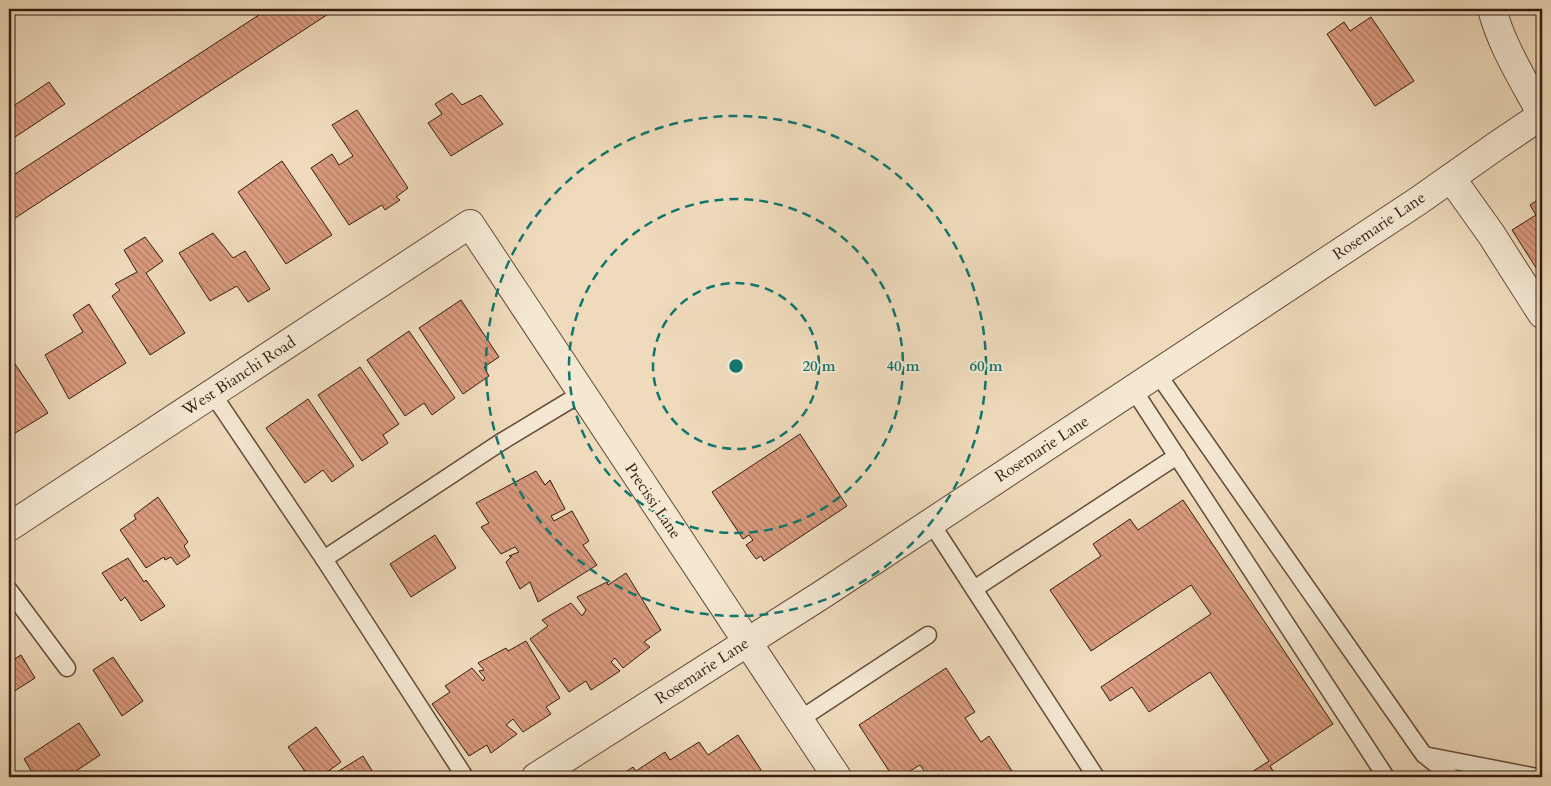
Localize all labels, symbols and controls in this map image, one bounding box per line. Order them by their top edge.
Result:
street label: Rosemarie Lane [1328,187,1430,265]
street label: West Bianchi Road [177,331,300,421]
text: 20 m [802,356,836,376]
text: 40 m [886,356,920,376]
text: 60 m [969,356,1003,376]
centre of rings [727,357,745,375]
street label: Rosemarie Lane [991,410,1093,488]
street label: Precissi Lane [620,459,686,543]
street label: Rosemarie Lane [651,632,753,710]

